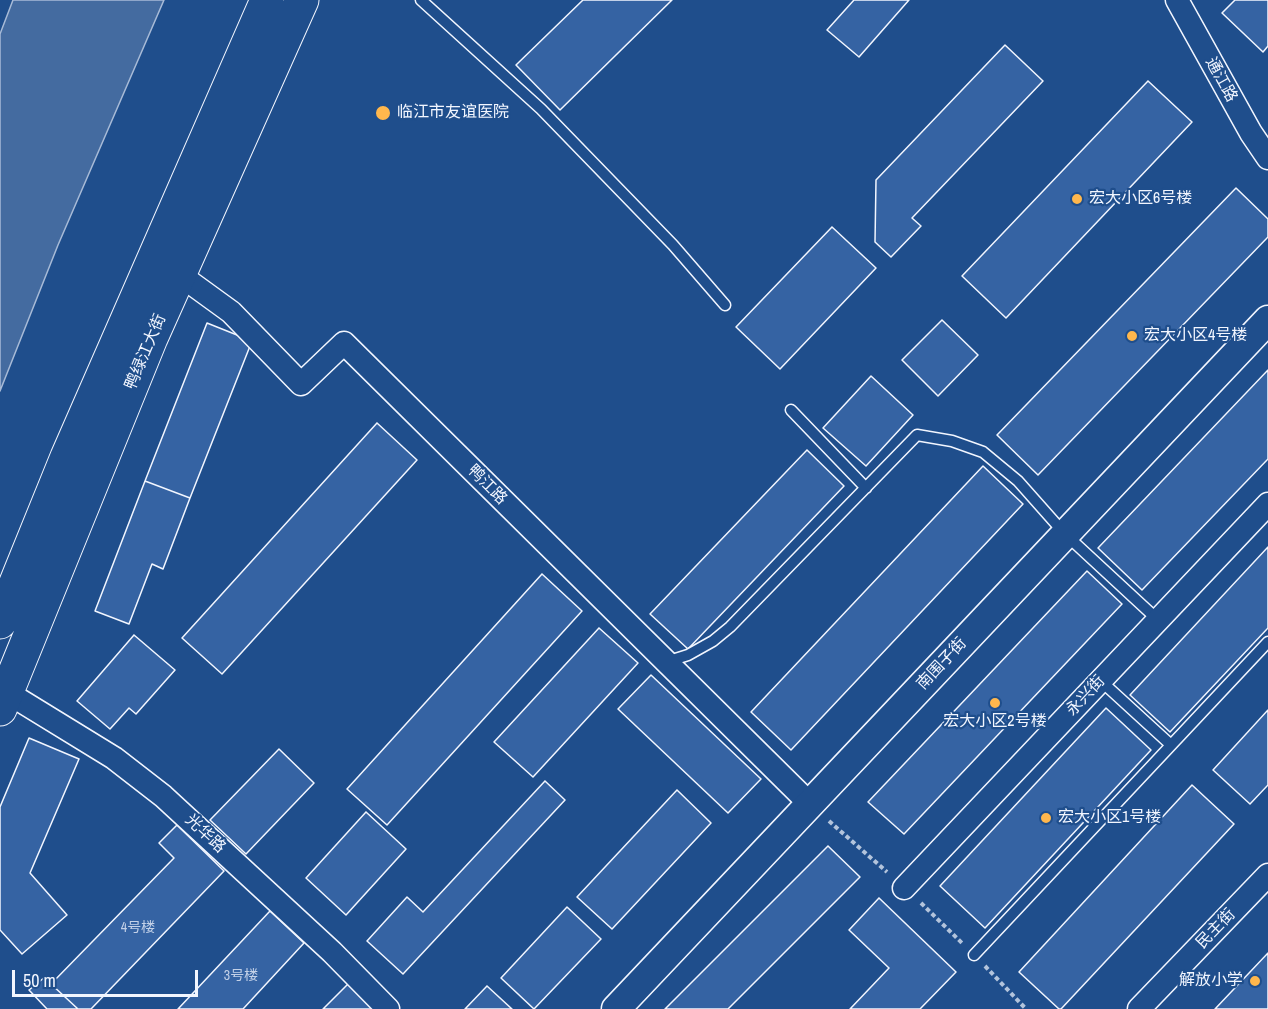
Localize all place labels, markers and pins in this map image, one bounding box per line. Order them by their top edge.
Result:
place label: 临江市友谊医院 [397,103,509,123]
marker: 临江市友谊医院 [374,104,392,122]
place label: 宏大小区6号楼 [1089,189,1192,209]
marker: 宏大小区6号楼 [1070,192,1084,206]
place label: 宏大小区4号楼 [1144,326,1247,346]
marker: 宏大小区4号楼 [1125,329,1139,343]
marker: 宏大小区2号楼 [988,696,1002,710]
place label: 宏大小区2号楼 [943,712,1047,732]
place label: 宏大小区1号楼 [1058,808,1161,828]
marker: 宏大小区1号楼 [1039,811,1053,825]
place label: 解放小学 [1179,971,1243,991]
marker: 解放小学 [1248,974,1262,988]

